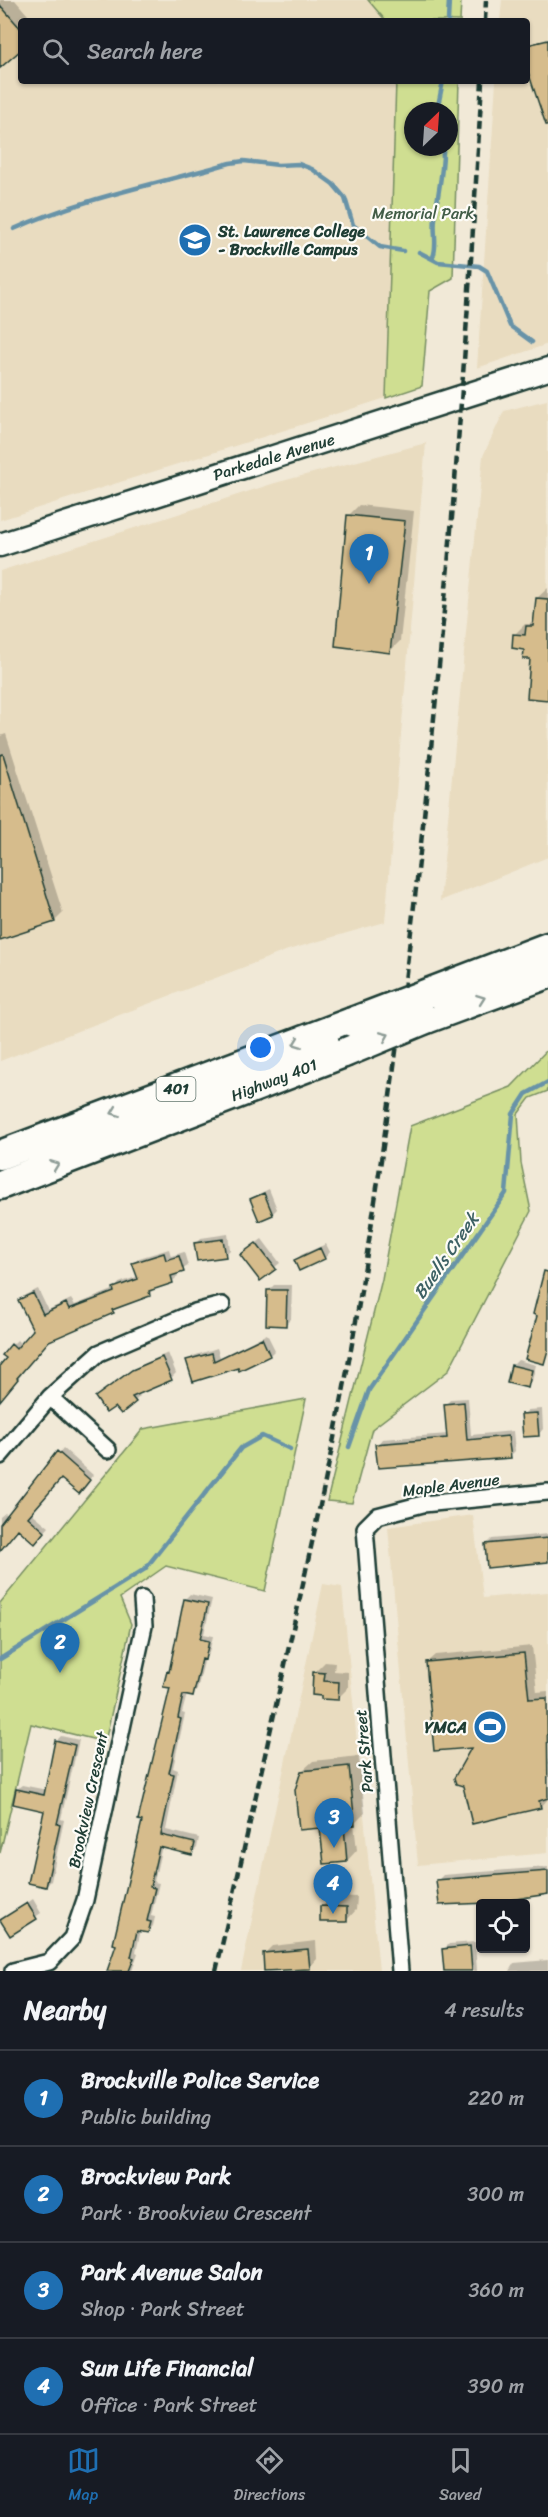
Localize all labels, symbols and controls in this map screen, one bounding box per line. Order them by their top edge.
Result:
search box [18,18,530,84]
text: Search here [87,32,203,71]
icon: search [39,35,72,68]
north arrow [404,102,458,156]
park label: Memorial Park [372,199,475,228]
place label: St. Lawrence College - Brockville Campus [217,217,365,264]
school or university icon: St. Lawrence College - Brockville Campus [177,222,213,258]
street label: Parkedale Avenue [209,425,339,489]
pin: 1 [350,534,388,584]
one-way arrow [475,994,486,1007]
one-way arrow [379,1031,390,1043]
your location [246,1033,275,1062]
one-way arrow [292,1035,303,1048]
street label: Highway 401 [226,1050,322,1110]
road number: 401 [156,1077,195,1101]
one-way arrow [110,1104,121,1117]
one-way arrow [49,1159,59,1172]
water label: Buells Creek [404,1204,489,1306]
street label: Maple Avenue [401,1465,501,1505]
pin: 2 [40,1624,80,1673]
street label: Park Street [346,1708,382,1794]
sports icon: YMCA [472,1709,508,1745]
place label: YMCA [424,1713,467,1742]
street label: Brookview Crescent [59,1729,117,1871]
pin: 3 [314,1798,354,1848]
pin: 4 [314,1864,352,1914]
map controls [476,1899,530,1953]
button: locate [476,1899,530,1953]
text: Nearby [24,1987,106,2033]
text: 4 results [444,1993,524,2028]
text: Brockville Police Service [81,2061,319,2100]
text: 1 [39,2081,48,2116]
text: 220 m [468,2081,524,2116]
text: Public building [81,2100,211,2135]
text: Brockview Park [81,2157,231,2196]
text: 2 [38,2177,49,2212]
text: 300 m [467,2177,524,2212]
text: Park · Brookview Crescent [81,2196,311,2231]
text: Park Avenue Salon [81,2253,262,2292]
text: 3 [38,2273,49,2308]
text: 360 m [468,2273,524,2308]
text: Shop · Park Street [81,2292,245,2327]
text: Sun Life Financial [81,2349,254,2388]
text: 4 [37,2369,50,2404]
text: 390 m [468,2369,524,2404]
text: Office · Park Street [81,2388,258,2423]
tab: Map [67,2444,100,2509]
tab: Directions [234,2444,305,2509]
tab: Saved [439,2444,481,2509]

